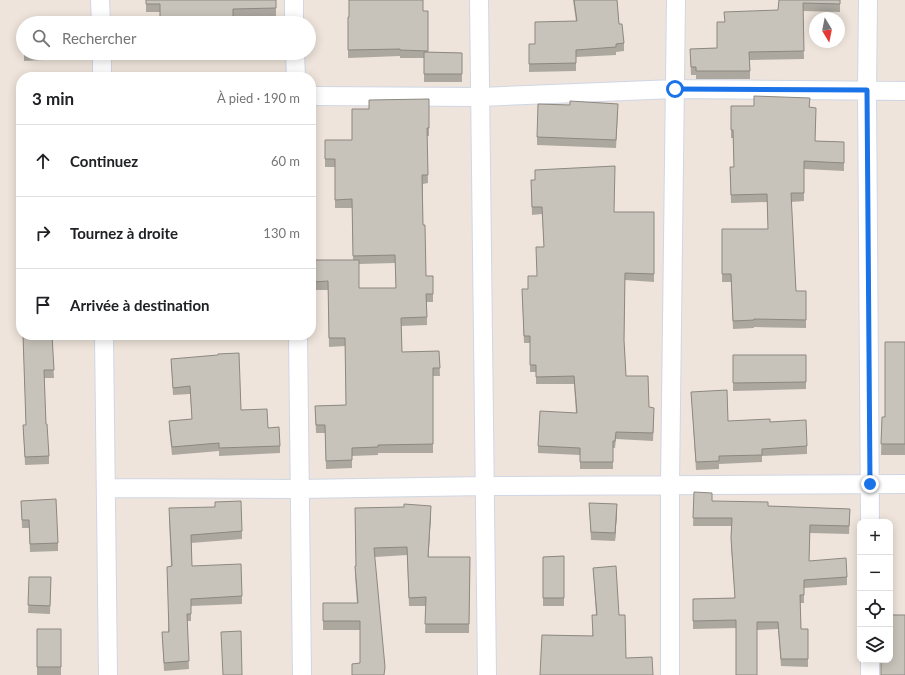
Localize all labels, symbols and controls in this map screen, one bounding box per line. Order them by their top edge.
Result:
north arrow [809,12,845,48]
search box [16,16,316,60]
icon: search [30,27,52,49]
text: Rechercher [62,29,136,47]
route start [666,80,684,98]
text: 3 min [32,88,74,109]
text: À pied · 190 m [217,90,300,106]
icon: ahead [32,150,54,172]
text: Continuez [70,152,138,170]
text: 60 m [271,153,300,169]
icon: right [32,222,54,244]
text: Tournez à droite [70,224,178,242]
text: 130 m [263,225,300,241]
icon: arrive [32,294,54,316]
text: Arrivée à destination [70,296,209,314]
route end [861,475,879,493]
map controls [857,519,893,663]
button: + [857,519,893,555]
button: − [857,555,893,591]
button: locate [857,591,893,627]
button: layers [857,627,893,663]

